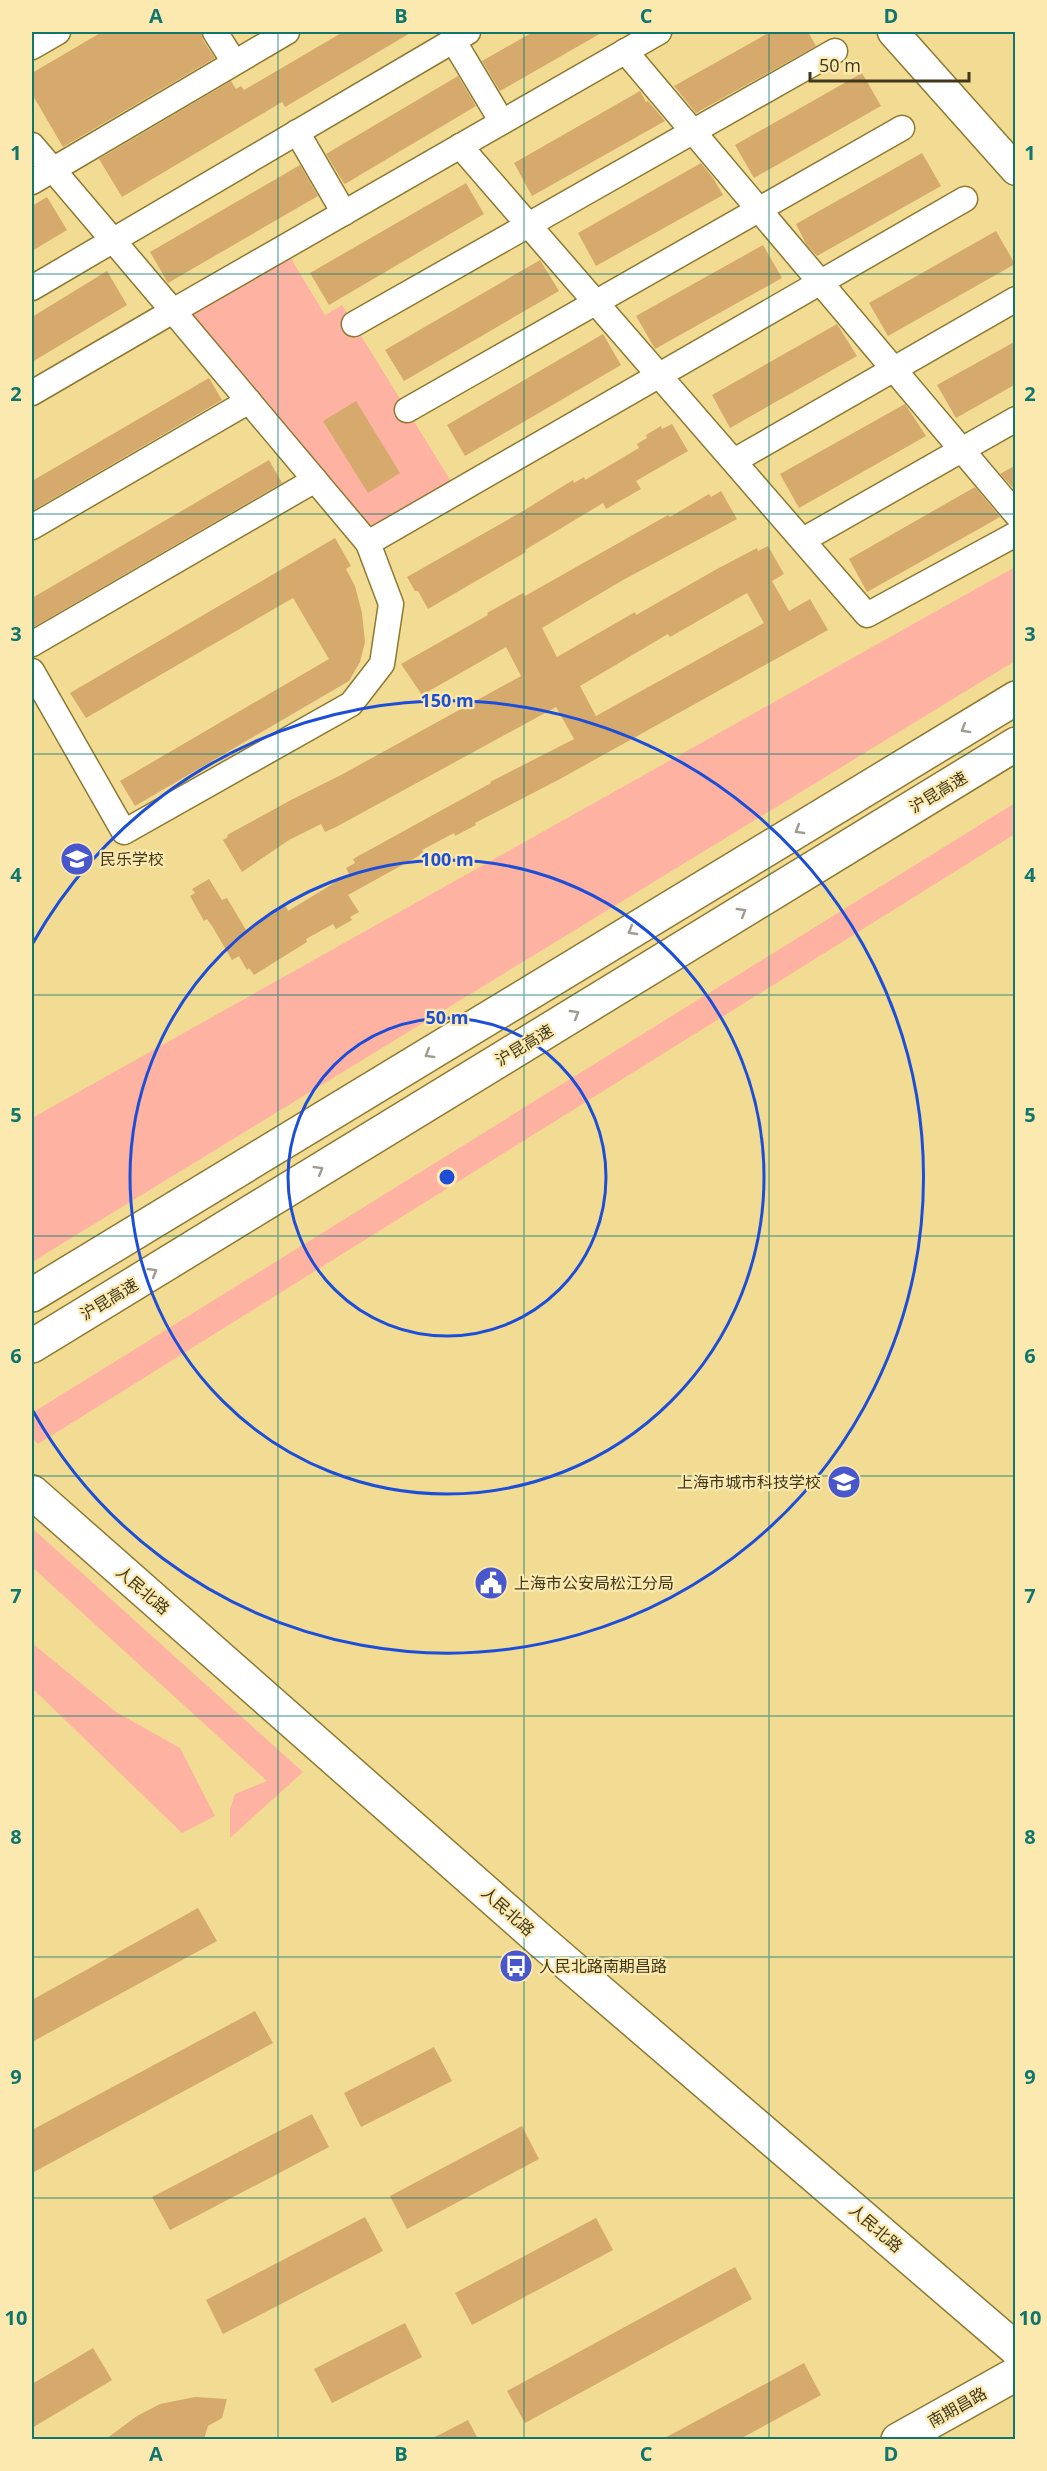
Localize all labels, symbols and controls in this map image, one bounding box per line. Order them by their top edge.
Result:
text: A [149,2,163,29]
text: B [394,2,408,29]
text: C [640,2,653,29]
text: D [884,2,898,29]
scale bar [810,45,969,83]
text: 50 m [819,53,861,77]
text: 1 [10,139,22,166]
text: 1 [1024,139,1036,166]
text: 2 [10,380,22,407]
text: 2 [1024,380,1036,407]
text: 3 [10,620,22,647]
text: 3 [1024,620,1036,647]
text: 150 m [420,688,474,712]
one-way arrow [961,721,971,733]
street label: 沪昆高速 [905,766,971,818]
one-way arrow [795,822,805,834]
school or university icon: 民乐学校 [59,841,95,877]
text: 100 m [420,847,474,871]
place label: 民乐学校 [100,848,164,870]
text: 4 [10,861,22,888]
text: 4 [1024,861,1036,888]
one-way arrow [736,907,746,919]
one-way arrow [628,923,638,935]
text: 50 m [426,1005,468,1029]
one-way arrow [569,1009,579,1021]
street label: 沪昆高速 [491,1019,557,1071]
one-way arrow [425,1046,435,1058]
text: 5 [10,1101,22,1128]
text: 5 [1024,1101,1036,1128]
one-way arrow [313,1166,323,1178]
centre of rings [437,1167,457,1187]
one-way arrow [147,1268,157,1280]
street label: 沪昆高速 [76,1273,142,1325]
text: 6 [10,1342,22,1369]
text: 6 [1024,1342,1036,1369]
school or university icon: 上海市城市科技学校 [826,1464,862,1500]
place label: 上海市城市科技学校 [677,1471,821,1493]
street label: 人民北路 [112,1561,174,1619]
public building icon: 上海市公安局松江分局 [473,1565,509,1601]
place label: 上海市公安局松江分局 [514,1572,674,1594]
text: 7 [10,1582,22,1609]
text: 7 [1024,1582,1036,1609]
text: 8 [10,1823,22,1850]
text: 8 [1024,1823,1036,1850]
street label: 人民北路 [477,1881,539,1941]
bus stop icon: 人民北路南期昌路 [498,1948,534,1984]
place label: 人民北路南期昌路 [539,1955,667,1977]
text: 9 [10,2063,22,2090]
text: 9 [1024,2063,1036,2090]
street label: 人民北路 [845,2199,907,2257]
text: 10 [5,2304,27,2331]
text: 10 [1019,2304,1041,2331]
street label: 南期昌路 [924,2382,990,2432]
text: A [149,2440,163,2467]
text: B [394,2440,408,2467]
text: C [640,2440,653,2467]
text: D [884,2440,898,2467]

